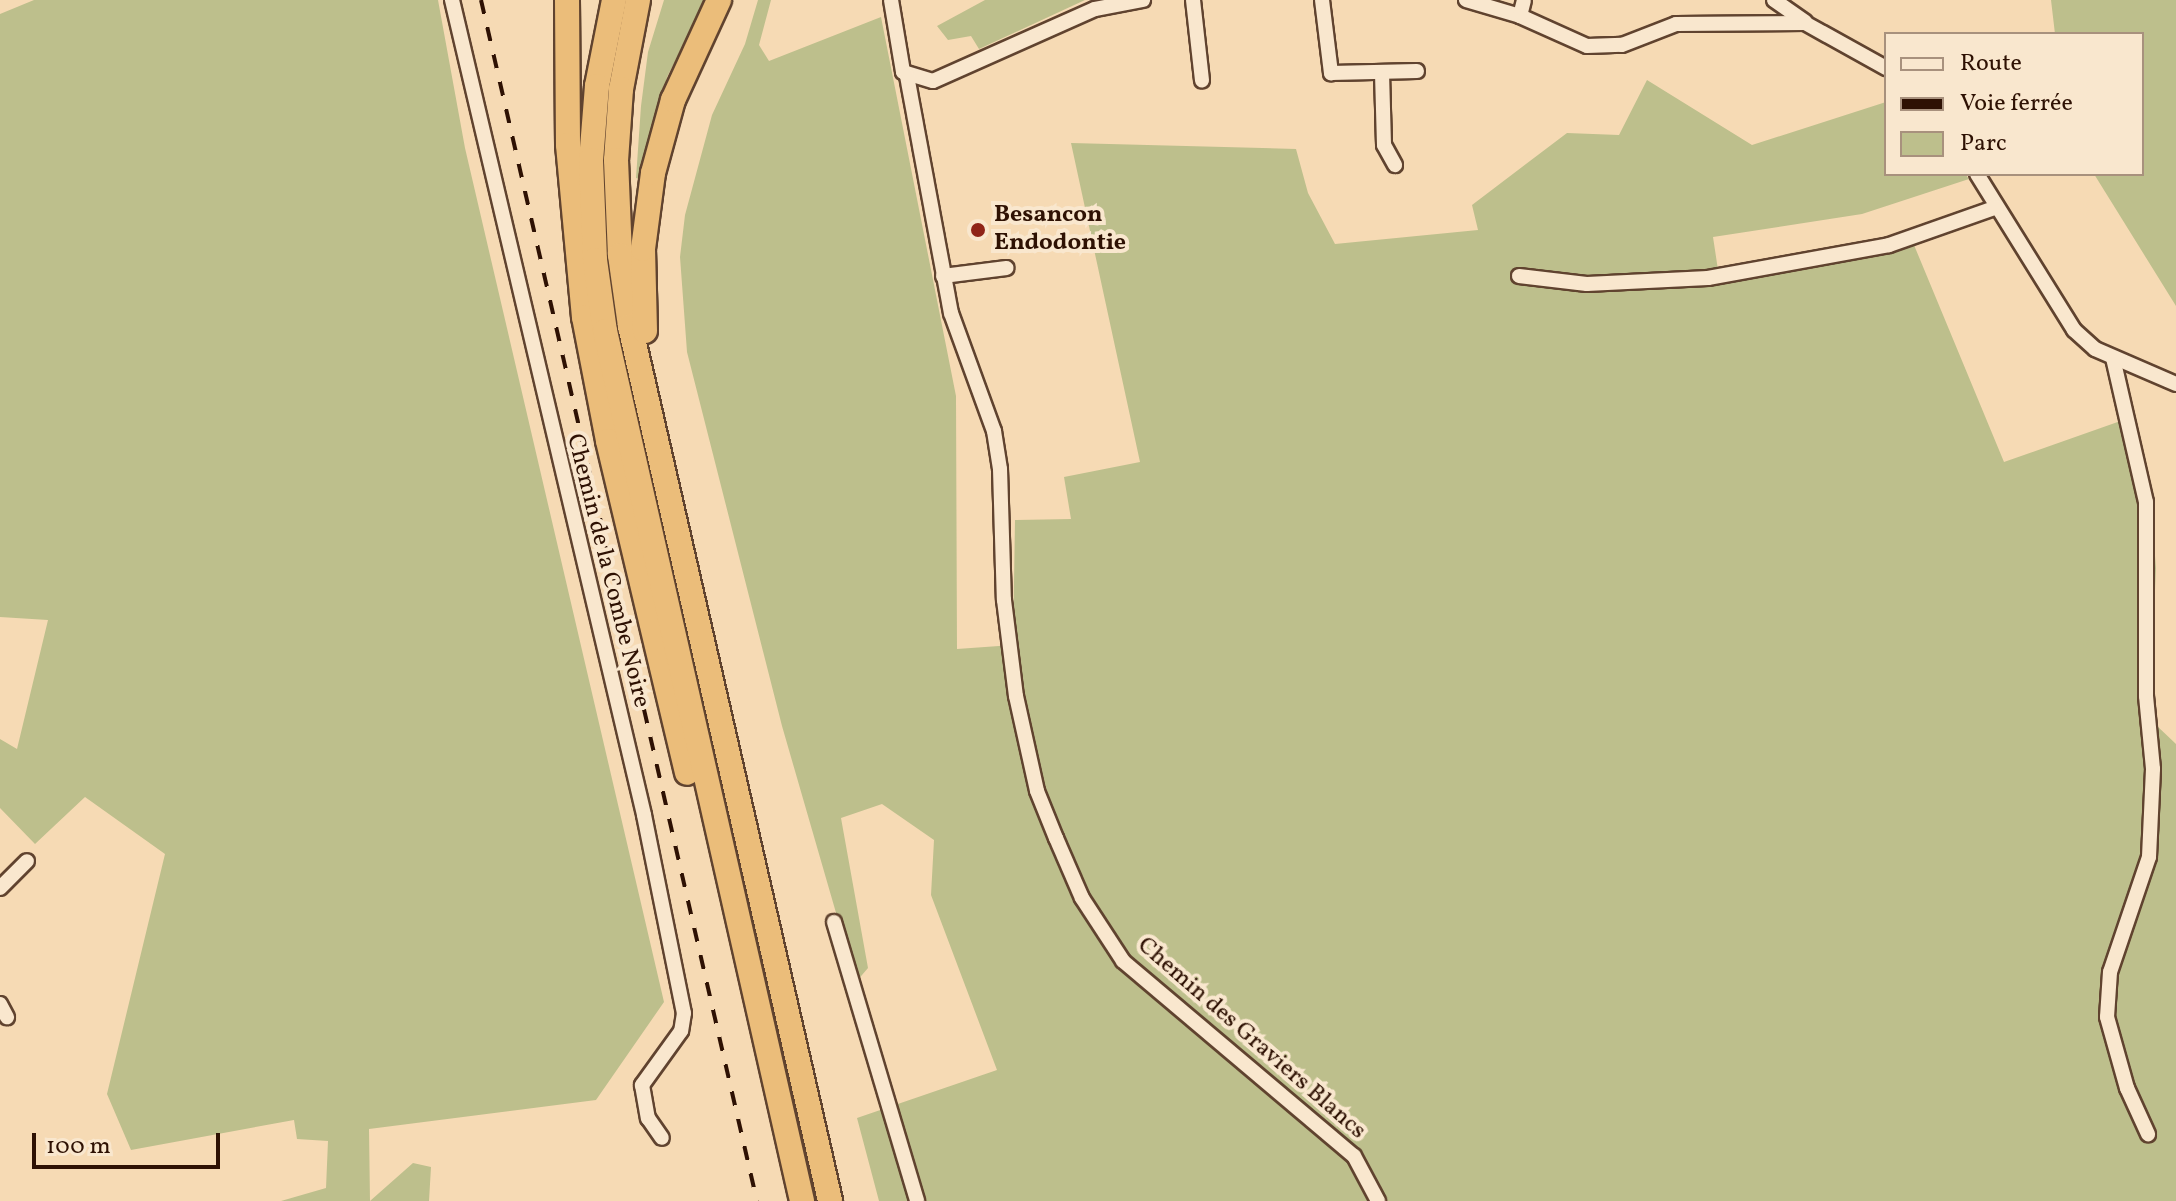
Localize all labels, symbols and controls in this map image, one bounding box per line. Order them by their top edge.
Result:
legend [1884,32,2144,176]
text: Route [1960,47,2022,81]
text: Voie ferrée [1960,87,2073,121]
text: Parc [1960,127,2007,161]
place label: Besancon Endodontie [994,202,1126,258]
marker: Besancon Endodontie [969,221,987,239]
street label: Chemin de la Combe Noire [559,431,655,711]
street label: Chemin des Graviers Blancs [1131,932,1371,1146]
scale bar [36,1117,224,1167]
text: 100 m [46,1130,111,1164]

